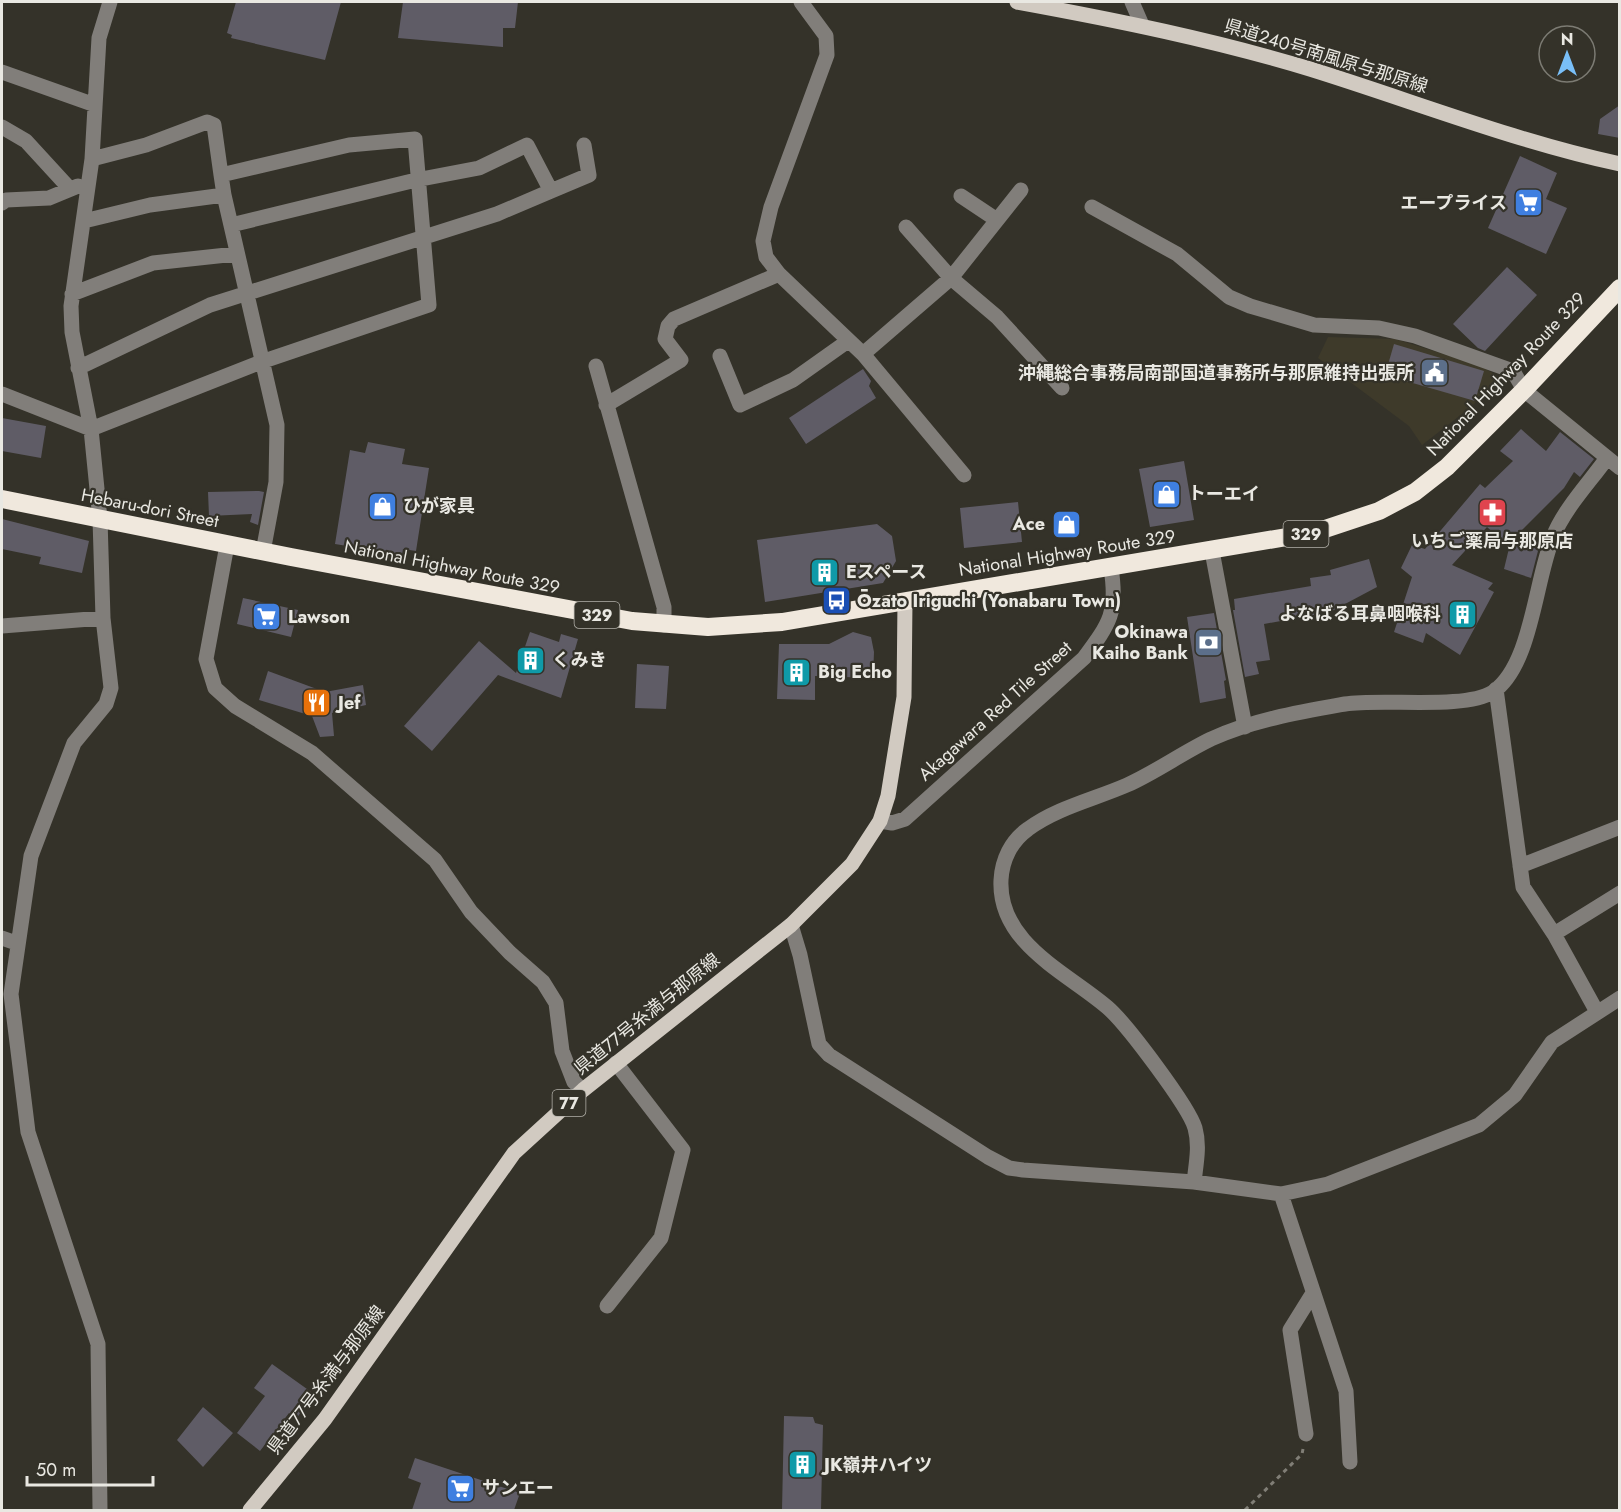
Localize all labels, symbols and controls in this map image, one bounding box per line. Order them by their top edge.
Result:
street label: 県道240号南風原与那原線 [1221,13,1431,99]
north arrow [1537,24,1597,84]
text: N [1561,28,1573,51]
supermarket icon: エープライス [1512,187,1544,219]
place label: エープライス [1401,190,1507,216]
street label: National Highway Route 329 [1421,286,1591,462]
public building icon: 沖縄総合事務局南部国道事務所与那原維持出張所 [1419,357,1451,389]
place label: 沖縄総合事務局南部国道事務所与那原維持出張所 [1018,360,1414,386]
shop icon: トーエイ [1151,478,1183,510]
place label: トーエイ [1188,481,1260,507]
street label: Hebaru-dori Street [79,482,222,534]
shop icon: ひが家具 [366,490,398,522]
place label: ひが家具 [403,493,475,519]
pharmacy icon: いちご薬局与那原店 [1476,496,1508,528]
shop icon: Ace [1050,508,1082,540]
place label: Ace [1012,511,1045,537]
road number: 329 [1284,521,1328,547]
street label: National Highway Route 329 [957,523,1177,583]
place label: いちご薬局与那原店 [1411,528,1573,554]
street label: National Highway Route 329 [342,533,562,601]
building icon: Eスペース [809,556,841,588]
place label: Eスペース [846,559,927,585]
bus stop icon: Ōzato Iriguchi (Yonabaru Town) [820,585,852,617]
place label: Ōzato Iriguchi (Yonabaru Town) [857,588,1121,614]
building icon: よなばる耳鼻咽喉科 [1446,598,1478,630]
supermarket icon: Lawson [251,601,283,633]
place label: よなばる耳鼻咽喉科 [1279,601,1441,627]
road number: 329 [574,602,620,628]
place label: Lawson [288,604,350,630]
place label: Okinawa Kaiho Bank [1092,619,1189,666]
bank icon: Okinawa Kaiho Bank [1193,626,1225,658]
street label: Akagawara Red Tile Street [913,635,1078,787]
building icon: くみき [515,644,547,676]
place label: くみき [552,647,607,673]
building icon: Big Echo [781,656,813,688]
place label: Big Echo [818,659,892,685]
restaurant icon: Jef [301,687,333,719]
place label: Jef [335,690,361,716]
street label: 県道77号糸満与那原線 [569,947,725,1081]
road number: 77 [552,1090,586,1116]
street label: 県道77号糸満与那原線 [261,1300,391,1460]
scale bar [27,1449,153,1487]
building icon: JK嶺井ハイツ [787,1449,819,1481]
place label: JK嶺井ハイツ [821,1452,932,1478]
text: 50 m [36,1457,76,1483]
supermarket icon: サンエー [445,1472,477,1504]
place label: サンエー [482,1475,554,1501]

